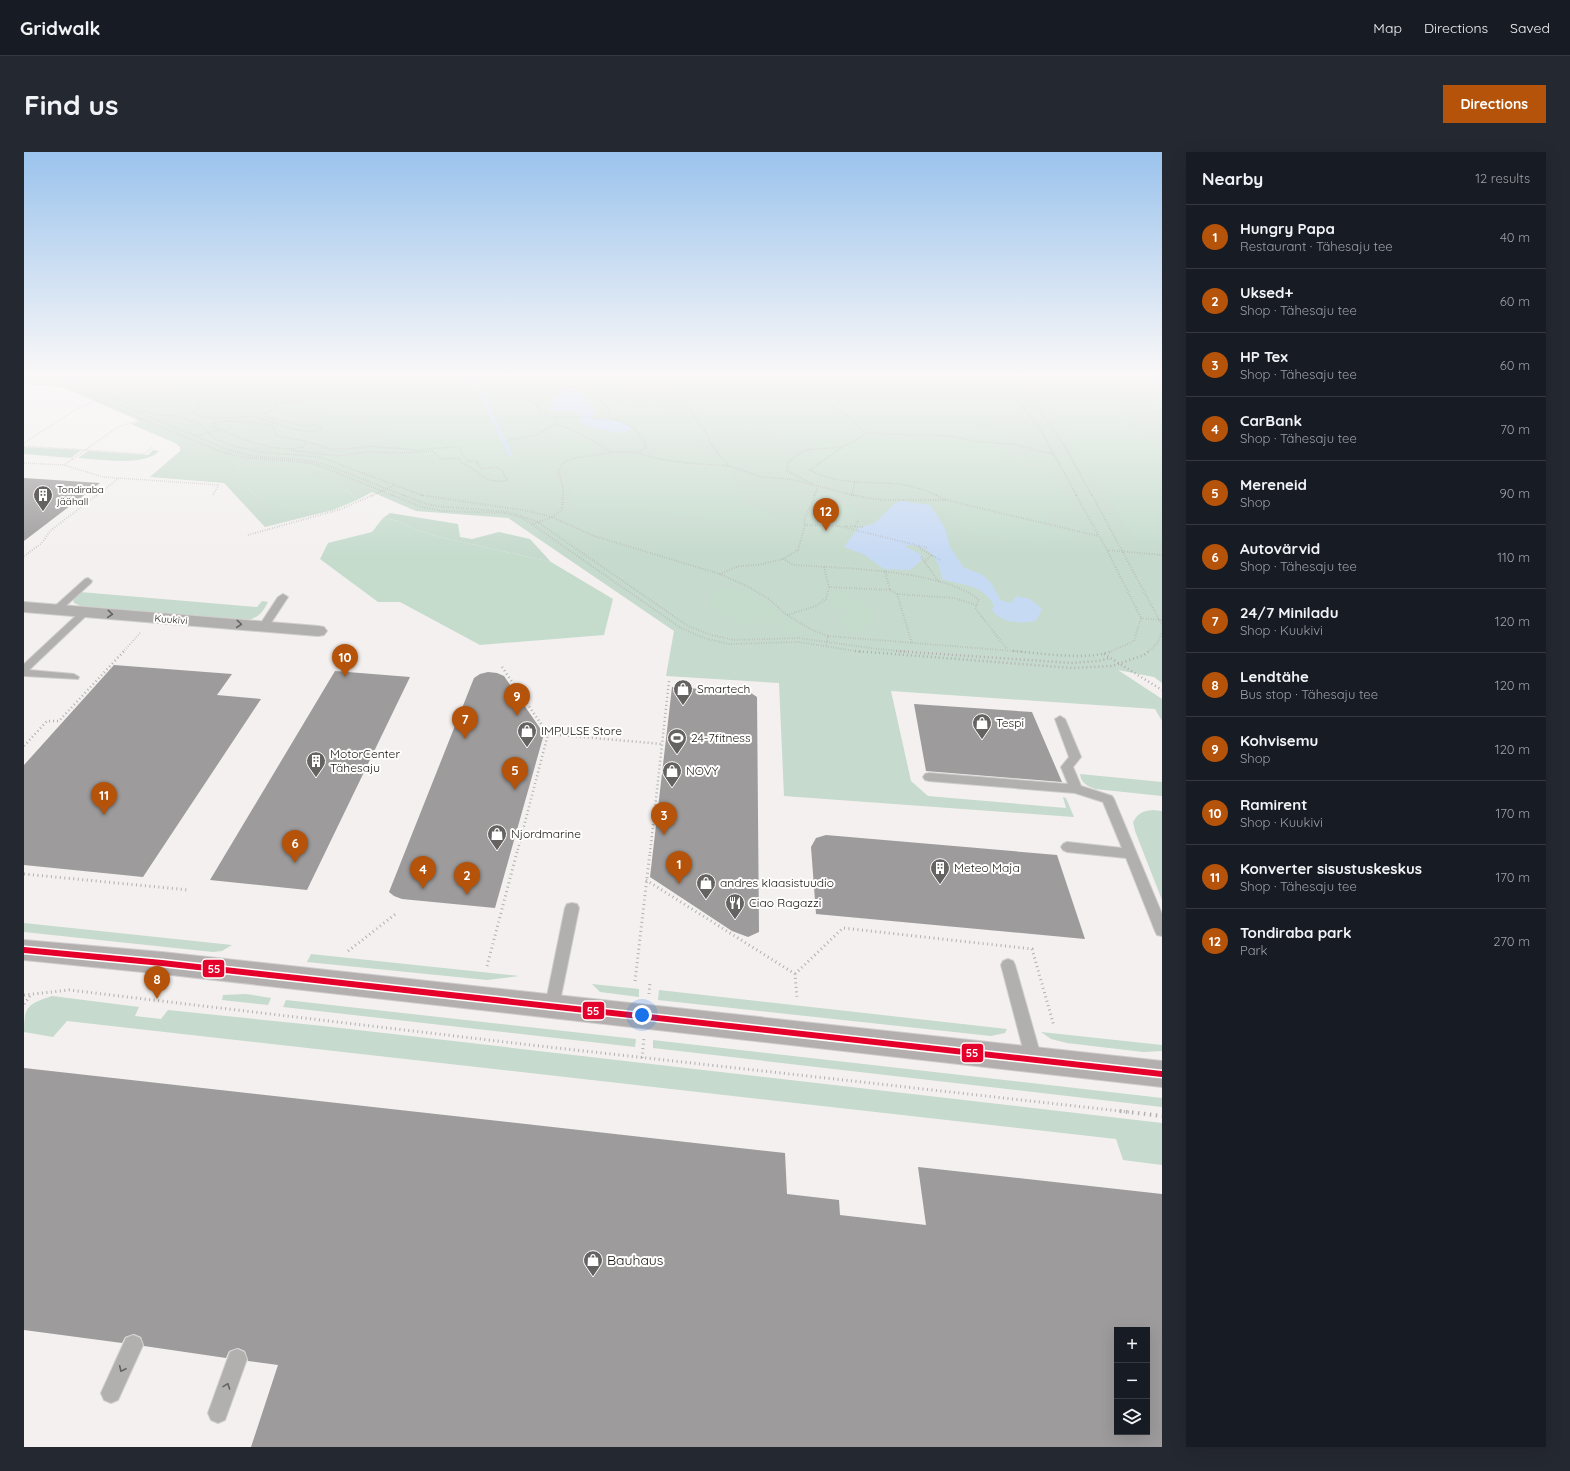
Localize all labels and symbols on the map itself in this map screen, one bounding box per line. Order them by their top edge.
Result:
place label: Tondiraba jäähall [56,483,104,508]
building icon: Tondiraba jäähall [32,484,54,512]
pin: 12 [813,498,839,531]
one-way arrow [107,609,113,618]
street label: Kuukivi [154,612,188,627]
one-way arrow [236,620,242,629]
pin: 10 [332,644,358,677]
shop icon: Smartech [672,678,694,706]
place label: Smartech [697,681,750,696]
pin: 9 [504,683,530,716]
pin: 7 [452,706,478,739]
shop icon: Tespi [971,712,993,740]
place label: Tespi [996,715,1024,730]
shop icon: IMPULSE Store [516,720,538,748]
place label: IMPULSE Store [541,723,622,738]
sports icon: 24-7fitness [666,727,688,755]
place label: 24-7fitness [691,730,751,745]
place label: MotorCenter Tähesaju [330,746,400,775]
building icon: MotorCenter Tähesaju [305,750,327,778]
pin: 5 [502,757,528,790]
shop icon: NOVY [661,760,683,788]
place label: NOVY [686,763,719,778]
pin: 11 [91,782,117,815]
pin: 3 [651,802,677,835]
shop icon: Njordmarine [486,823,508,851]
place label: Njordmarine [511,826,581,841]
pin: 6 [282,830,308,863]
pin: 1 [666,851,692,884]
pin: 4 [410,856,436,889]
building icon: Meteo Maja [929,857,951,885]
place label: Meteo Maja [954,860,1020,875]
pin: 2 [454,862,480,895]
shop icon: andres klaasistuudio [695,872,717,900]
place label: andres klaasistuudio [720,875,834,890]
restaurant icon: Ciao Ragazzi [724,892,746,920]
place label: Ciao Ragazzi [749,895,821,910]
line badge: 55 [202,959,225,978]
text: 55 [208,962,220,976]
pin: 8 [144,966,170,999]
line badge: 55 [582,1001,605,1020]
text: 55 [587,1004,599,1018]
your location [632,1005,652,1025]
line badge: 55 [961,1043,984,1063]
text: 55 [966,1046,978,1060]
shop icon: Bauhaus [582,1249,604,1277]
place label: Bauhaus [607,1251,663,1269]
one-way arrow [119,1364,127,1372]
one-way arrow [222,1382,231,1389]

